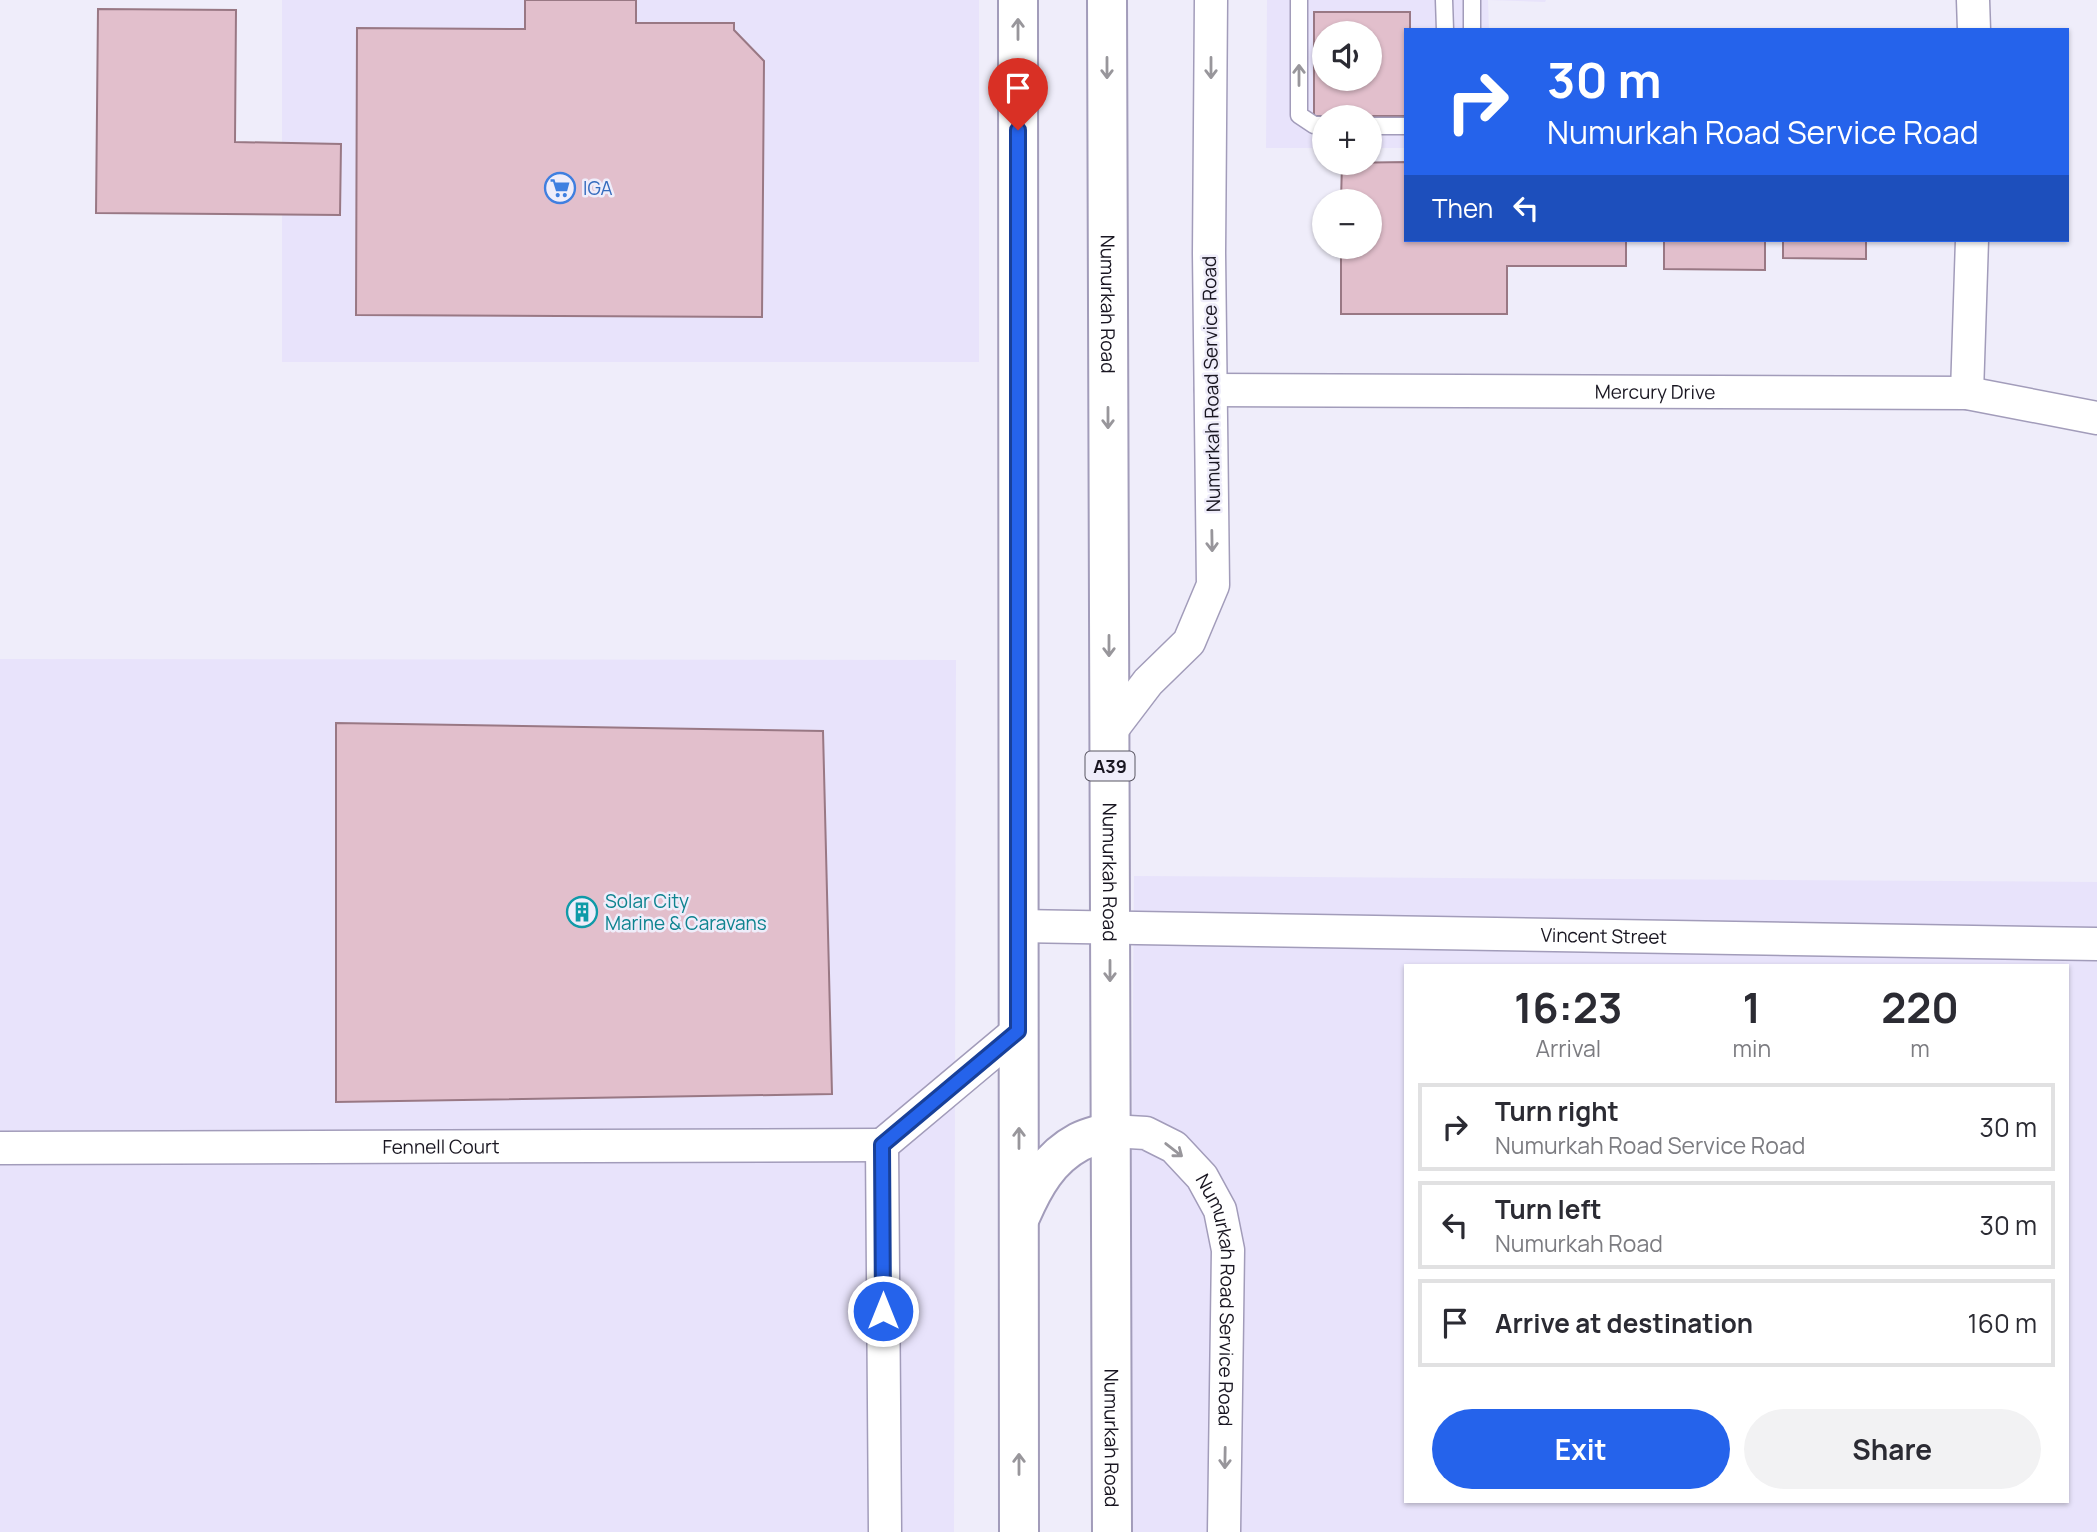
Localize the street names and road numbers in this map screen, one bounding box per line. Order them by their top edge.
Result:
street label: Numurkah Road [1095,235,1121,373]
street label: Numurkah Road Service Road [1196,256,1226,512]
street label: Mercury Drive [1595,379,1715,405]
road number: A39 [1086,752,1134,780]
street label: Numurkah Road [1097,803,1123,941]
street label: Vincent Street [1540,922,1667,950]
street label: Fennell Court [382,1133,500,1160]
street label: Numurkah Road Service Road [1190,1169,1241,1427]
street label: Numurkah Road [1098,1369,1125,1507]

